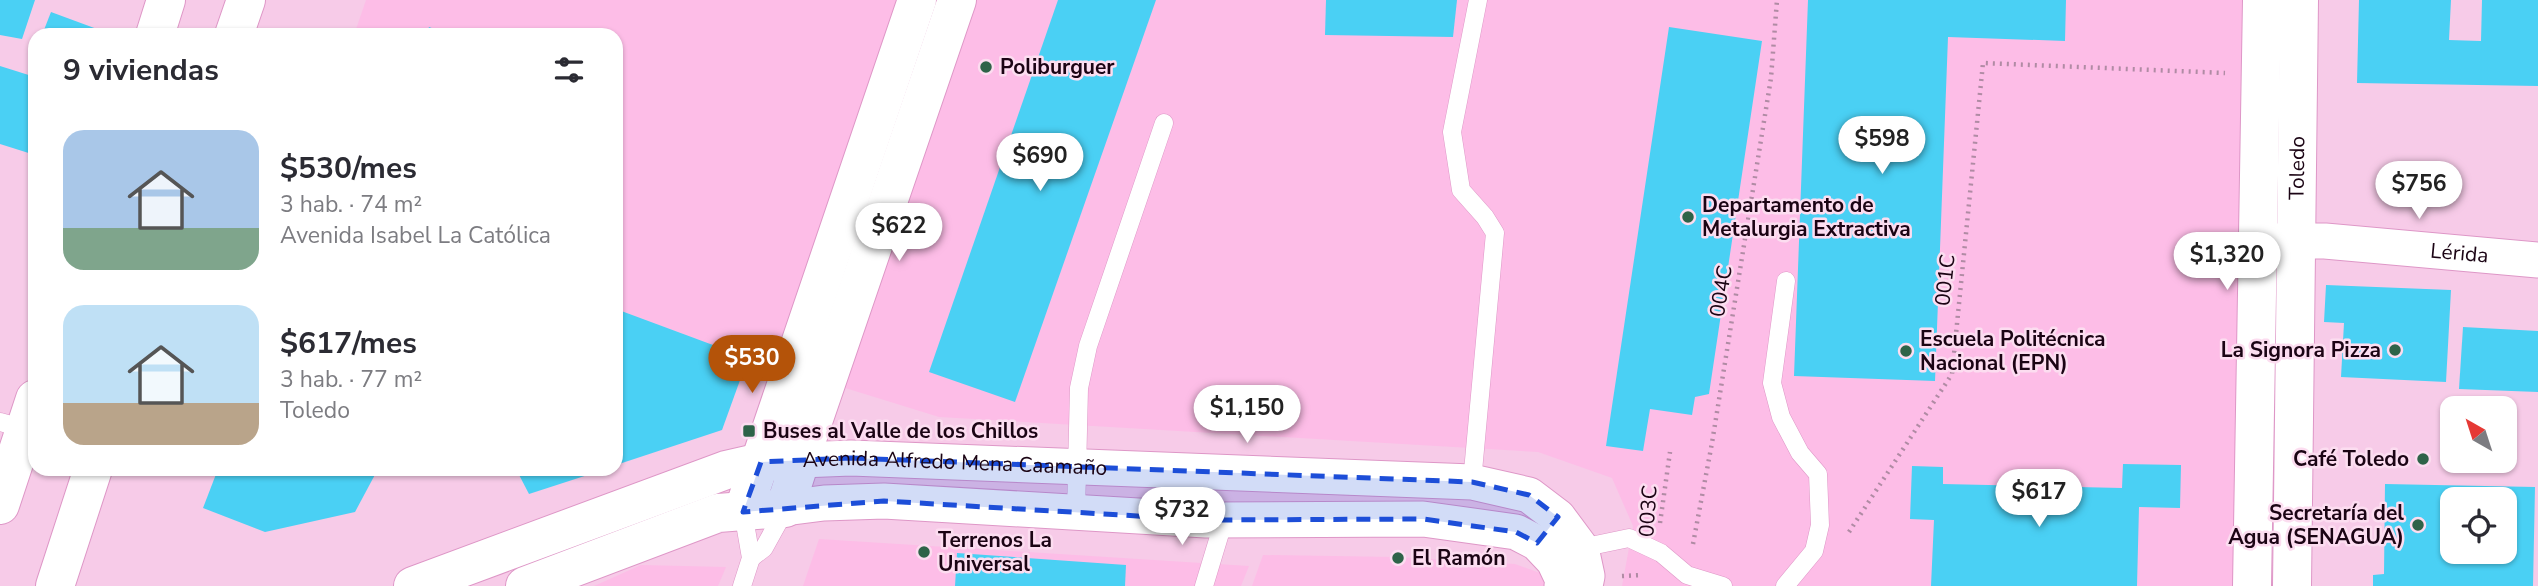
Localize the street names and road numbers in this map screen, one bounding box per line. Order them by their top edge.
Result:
street label: Toledo [2283,136,2311,200]
street label: Lérida [2429,236,2490,270]
street label: 001C [1928,253,1962,307]
street label: 004C [1703,263,1739,319]
street label: Avenida Alfredo Mena Caamaño [802,444,1108,482]
street label: 003C [1632,484,1664,538]

